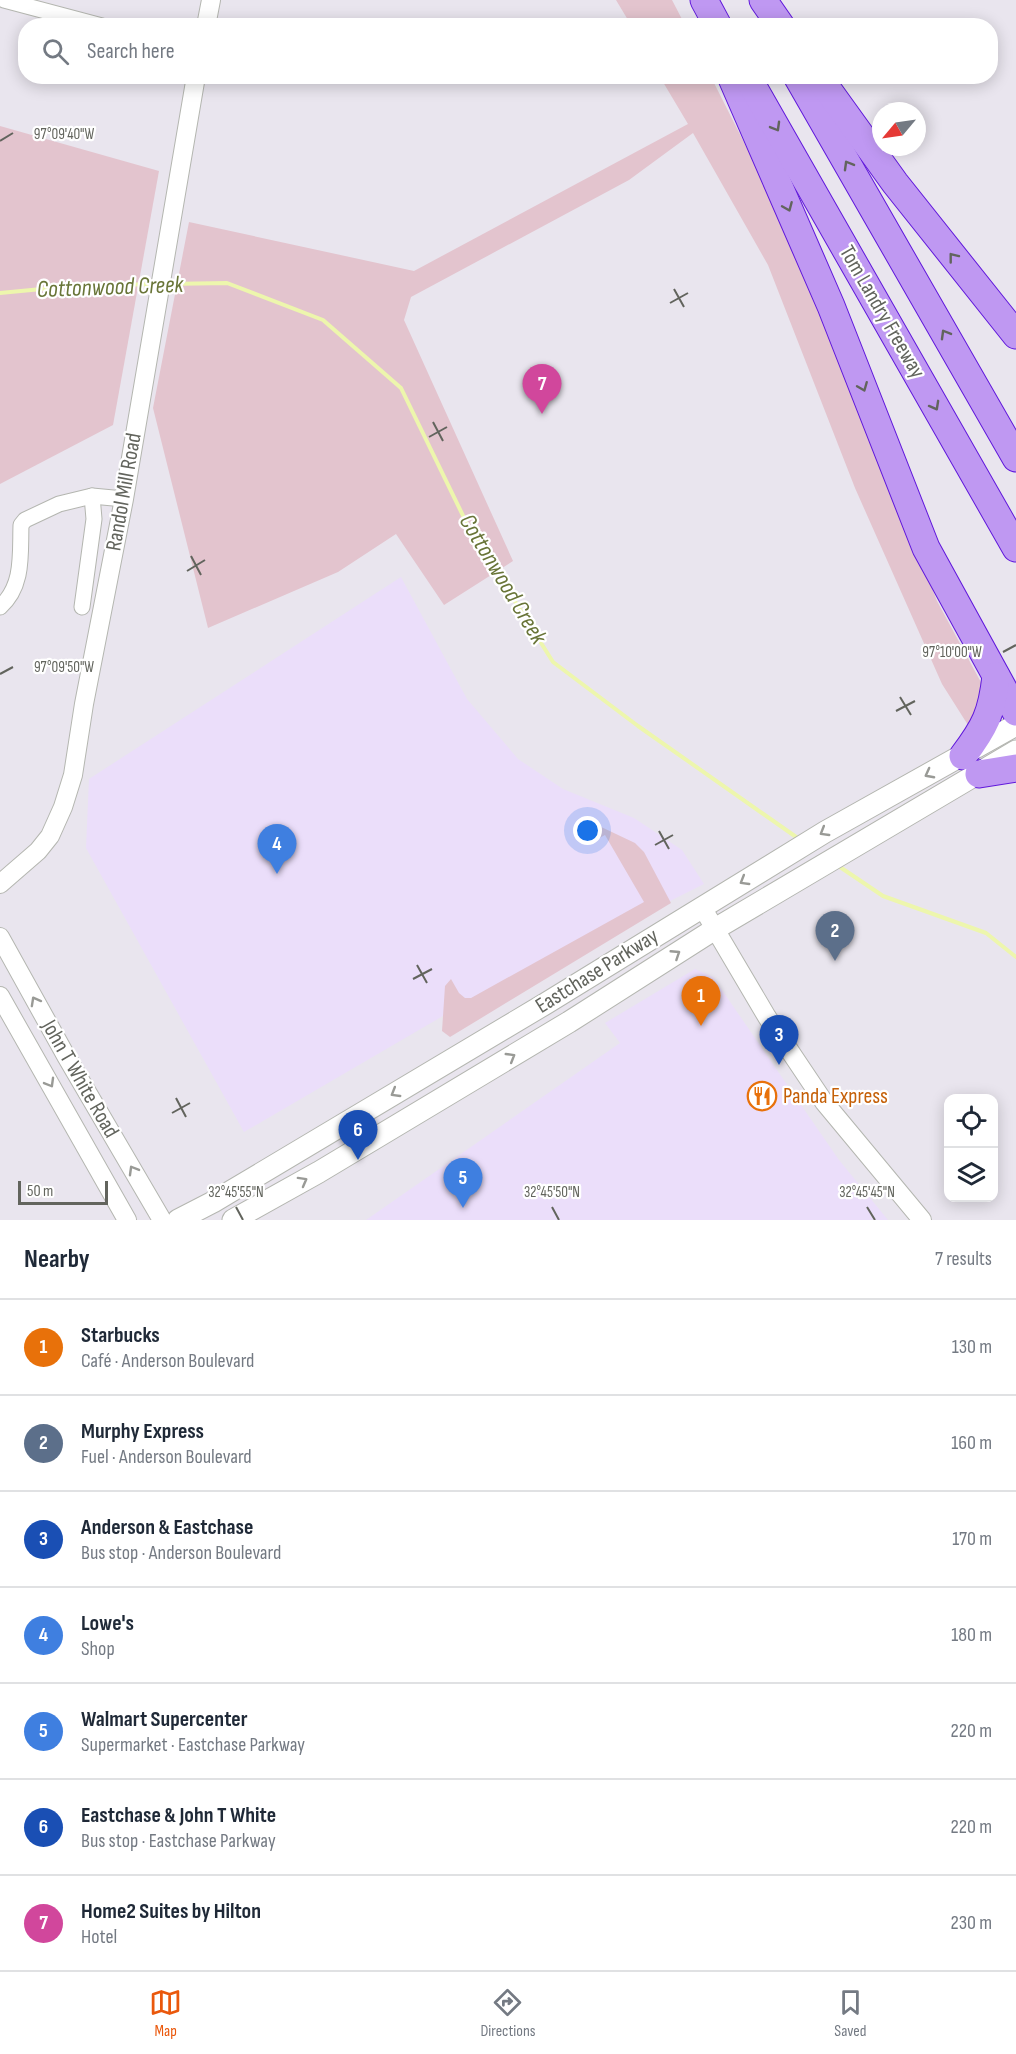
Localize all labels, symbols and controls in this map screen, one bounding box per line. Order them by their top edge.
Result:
search box [18,18,998,84]
icon: search [39,35,72,68]
text: Search here [87,38,174,65]
north arrow [872,102,926,156]
one-way arrow [769,121,781,131]
text: 97°09'40"W [34,125,94,144]
one-way arrow [844,161,855,171]
one-way arrow [781,201,793,212]
street label: Tom Landry Freeway [833,241,931,384]
one-way arrow [950,252,961,263]
water label: Cottonwood Creek [36,270,185,304]
one-way arrow [941,330,952,341]
pin: 7 [522,364,562,414]
one-way arrow [856,381,868,392]
one-way arrow [928,400,939,410]
street label: Randol Mill Road [100,431,148,553]
water label: Cottonwood Creek [453,509,554,650]
text: 97°10'00"W [922,643,982,662]
text: 97°09'50"W [34,658,94,677]
one-way arrow [924,767,935,778]
your location [573,816,602,845]
pin: 4 [258,824,296,874]
one-way arrow [820,825,830,837]
one-way arrow [740,873,750,885]
pin: 2 [816,912,854,961]
street label: Eastchase Parkway [531,922,664,1019]
one-way arrow [669,950,680,961]
pin: 1 [682,976,720,1026]
one-way arrow [31,996,42,1007]
street label: John T White Road [35,1014,125,1143]
pin: 3 [760,1016,798,1065]
one-way arrow [505,1053,515,1065]
one-way arrow [43,1077,54,1087]
restaurant icon: Panda Express [746,1080,778,1112]
place label: Panda Express [783,1083,888,1110]
one-way arrow [391,1085,401,1097]
map controls [944,1094,998,1202]
button: locate [944,1094,998,1148]
pin: 6 [338,1110,378,1160]
button: layers [944,1148,998,1202]
pin: 5 [444,1158,482,1208]
one-way arrow [128,1165,140,1176]
one-way arrow [296,1177,307,1188]
scale bar [18,1178,108,1206]
text: 50 m [27,1182,53,1201]
text: 32°45'55"N [208,1183,264,1202]
text: 32°45'50"N [524,1183,580,1202]
text: 32°45'45"N [839,1183,895,1202]
text: Nearby [24,1244,90,1275]
text: 7 results [935,1247,992,1271]
text: Starbucks [81,1322,160,1349]
text: 1 [40,1335,47,1359]
text: 130 m [952,1335,992,1359]
text: Café · Anderson Boulevard [81,1349,254,1373]
text: Murphy Express [81,1418,204,1445]
text: 2 [39,1431,48,1455]
text: 160 m [951,1431,992,1455]
text: Fuel · Anderson Boulevard [81,1445,252,1469]
text: Anderson & Eastchase [81,1514,253,1541]
text: 3 [39,1527,48,1551]
text: 170 m [952,1527,992,1551]
text: Bus stop · Anderson Boulevard [81,1541,281,1565]
text: Lowe's [81,1610,134,1637]
text: 4 [39,1623,48,1647]
text: 180 m [951,1623,992,1647]
text: Shop [81,1637,115,1661]
text: Walmart Supercenter [81,1706,247,1733]
text: 5 [39,1719,48,1743]
text: 220 m [951,1719,992,1743]
text: Supermarket · Eastchase Parkway [81,1733,305,1757]
text: Eastchase & John T White [81,1802,276,1829]
text: 6 [39,1815,48,1839]
text: 220 m [951,1815,992,1839]
text: Bus stop · Eastchase Parkway [81,1829,276,1853]
text: Home2 Suites by Hilton [81,1898,261,1925]
text: 7 [39,1911,48,1935]
text: 230 m [950,1911,992,1935]
text: Hotel [81,1925,117,1949]
tab: Map [149,1986,182,2041]
tab: Directions [480,1986,536,2041]
tab: Saved [834,1986,867,2041]

